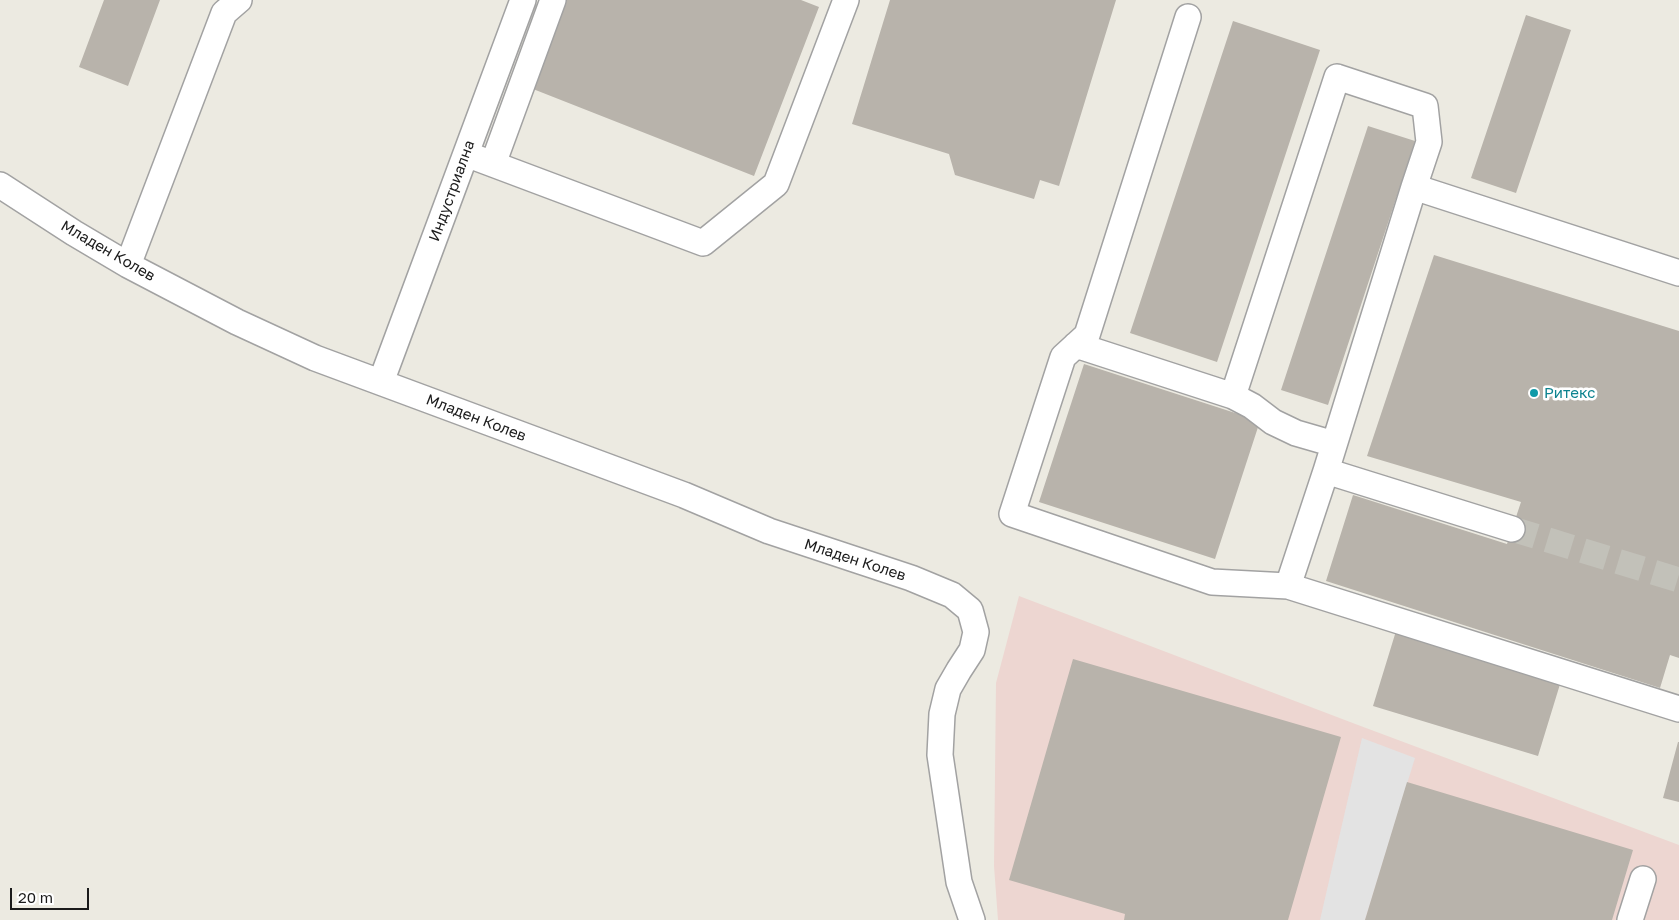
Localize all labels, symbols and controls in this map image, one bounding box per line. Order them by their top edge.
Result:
street label: Индустриална [425,138,479,244]
street label: Младен Колев [58,217,158,285]
place label: Ритекс [1544,384,1595,402]
marker: Ритекс [1528,387,1540,399]
street label: Младен Колев [423,391,529,445]
street label: Младен Колев [802,535,908,585]
scale bar [12,878,91,910]
text: 20 m [18,888,53,906]

